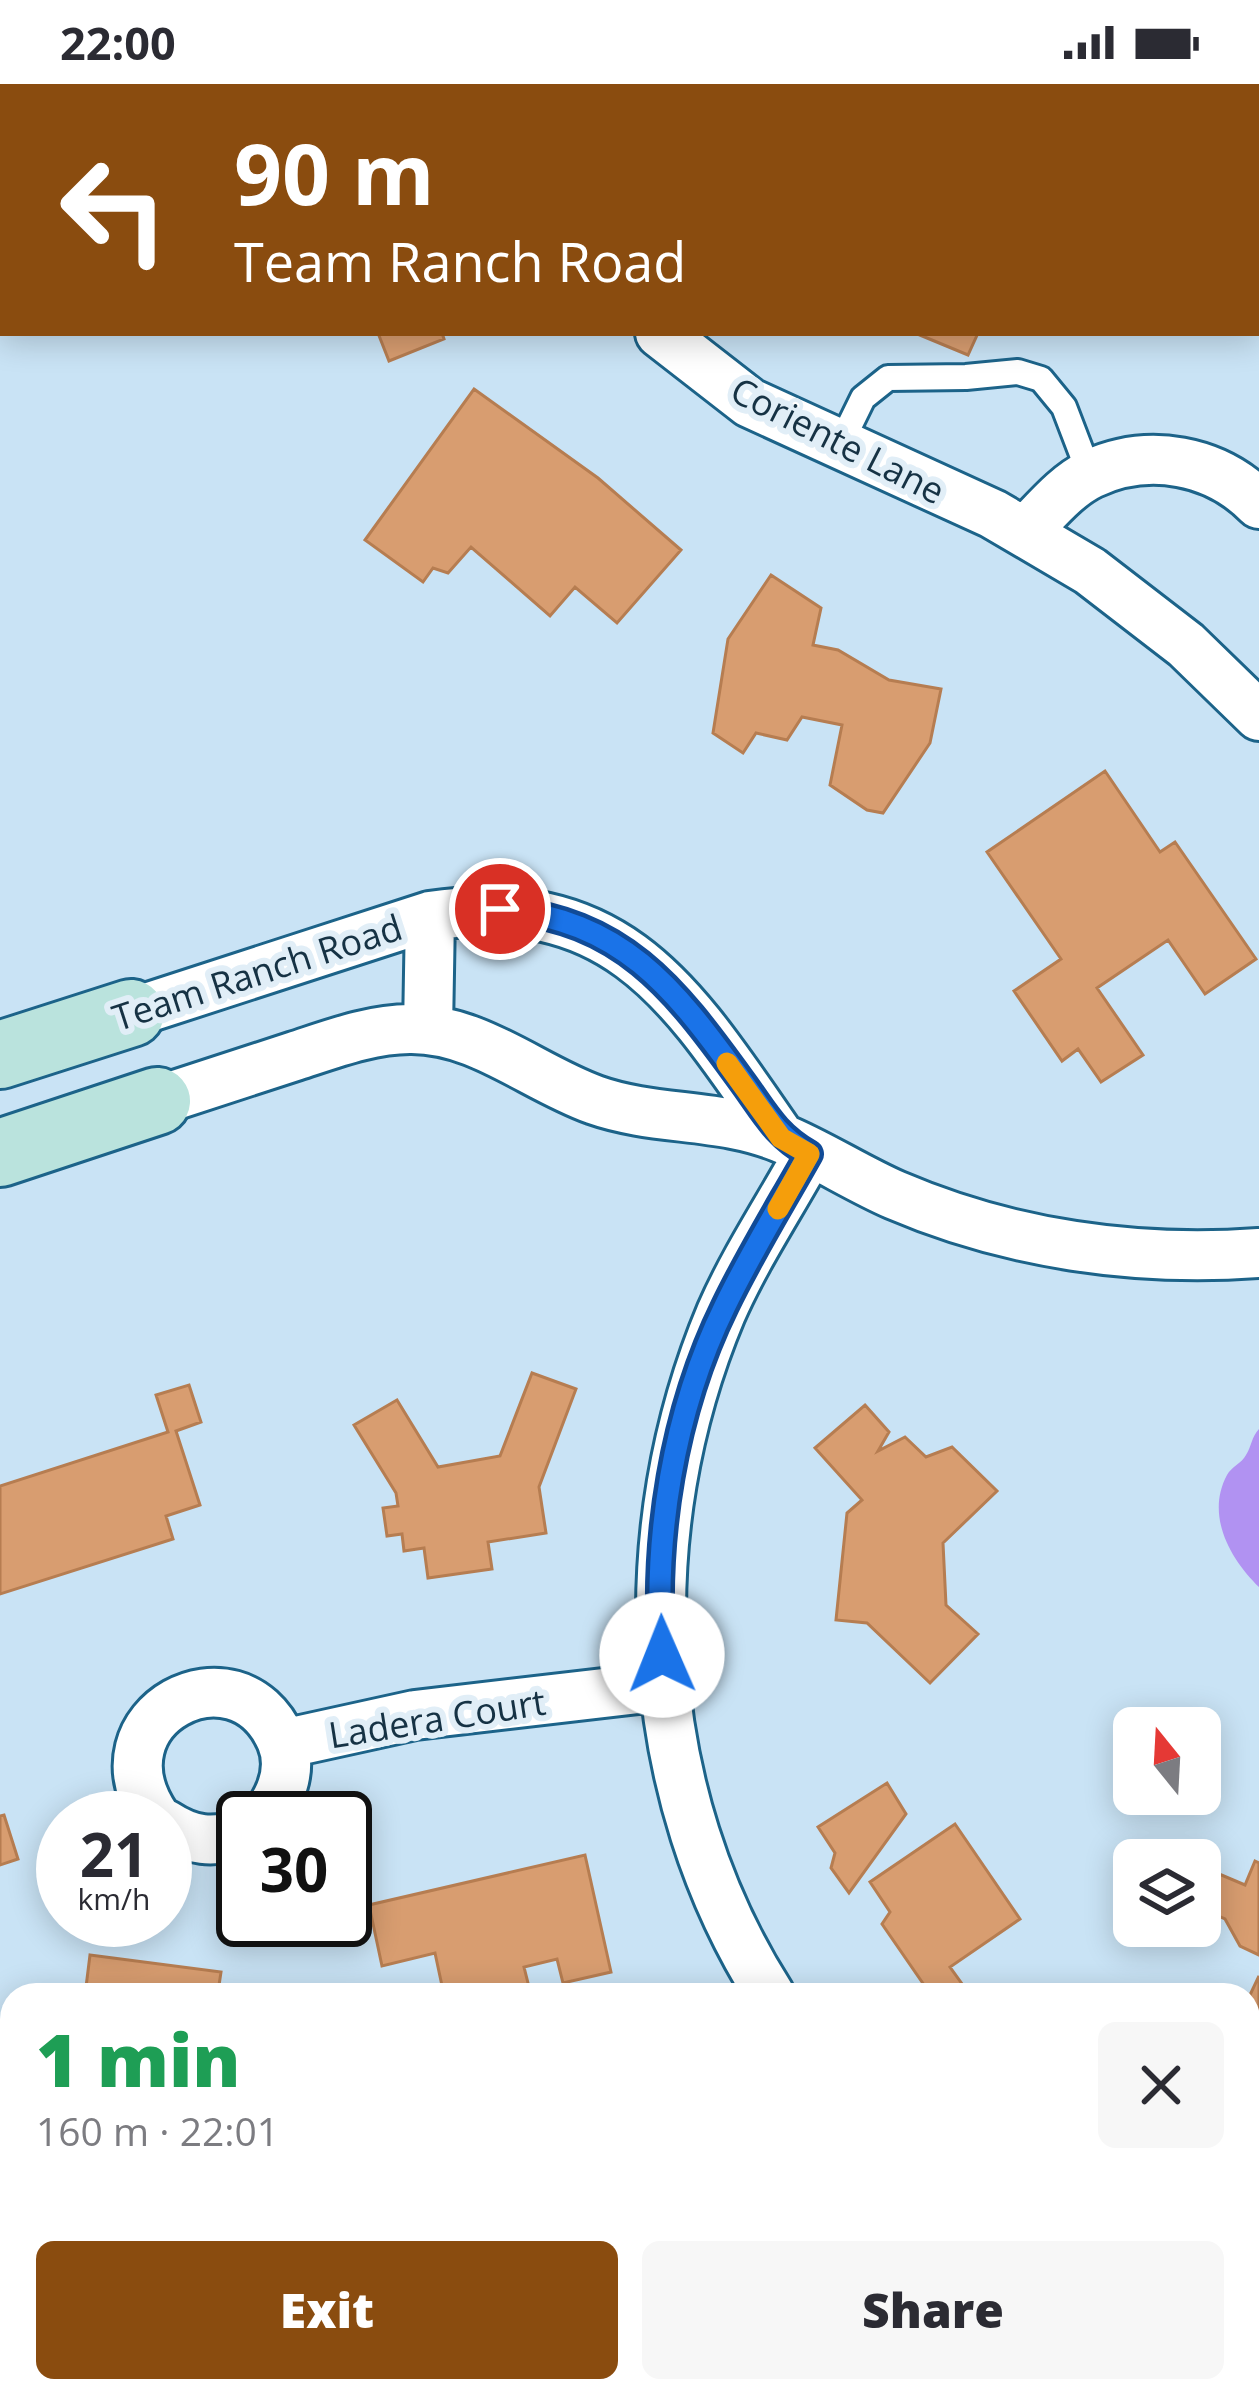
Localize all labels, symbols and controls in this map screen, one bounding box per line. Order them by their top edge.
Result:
text: 22:00 [60,12,176,73]
text: 90 m [234,115,434,230]
icon: left [36,132,192,288]
text: Team Ranch Road [234,224,686,298]
street label: Coriente Lane [723,365,953,515]
pin [449,858,551,960]
icon: arrive [467,876,533,942]
street label: Team Ranch Road [106,902,408,1042]
position arrow [599,1592,725,1718]
street label: Ladera Court [325,1677,549,1759]
north arrow [1113,1707,1221,1815]
map controls [1113,1707,1221,1947]
speed limit sign: 30 [216,1791,372,1947]
text: 21 [80,1813,148,1895]
button: layers [1113,1839,1221,1947]
text: km/h [78,1878,150,1919]
text: 1 min [36,2010,241,2108]
button: close [1098,2022,1224,2148]
text: 160 m · 22:01 [36,2104,279,2157]
button: Exit [36,2241,618,2379]
button: Share [642,2241,1224,2379]

